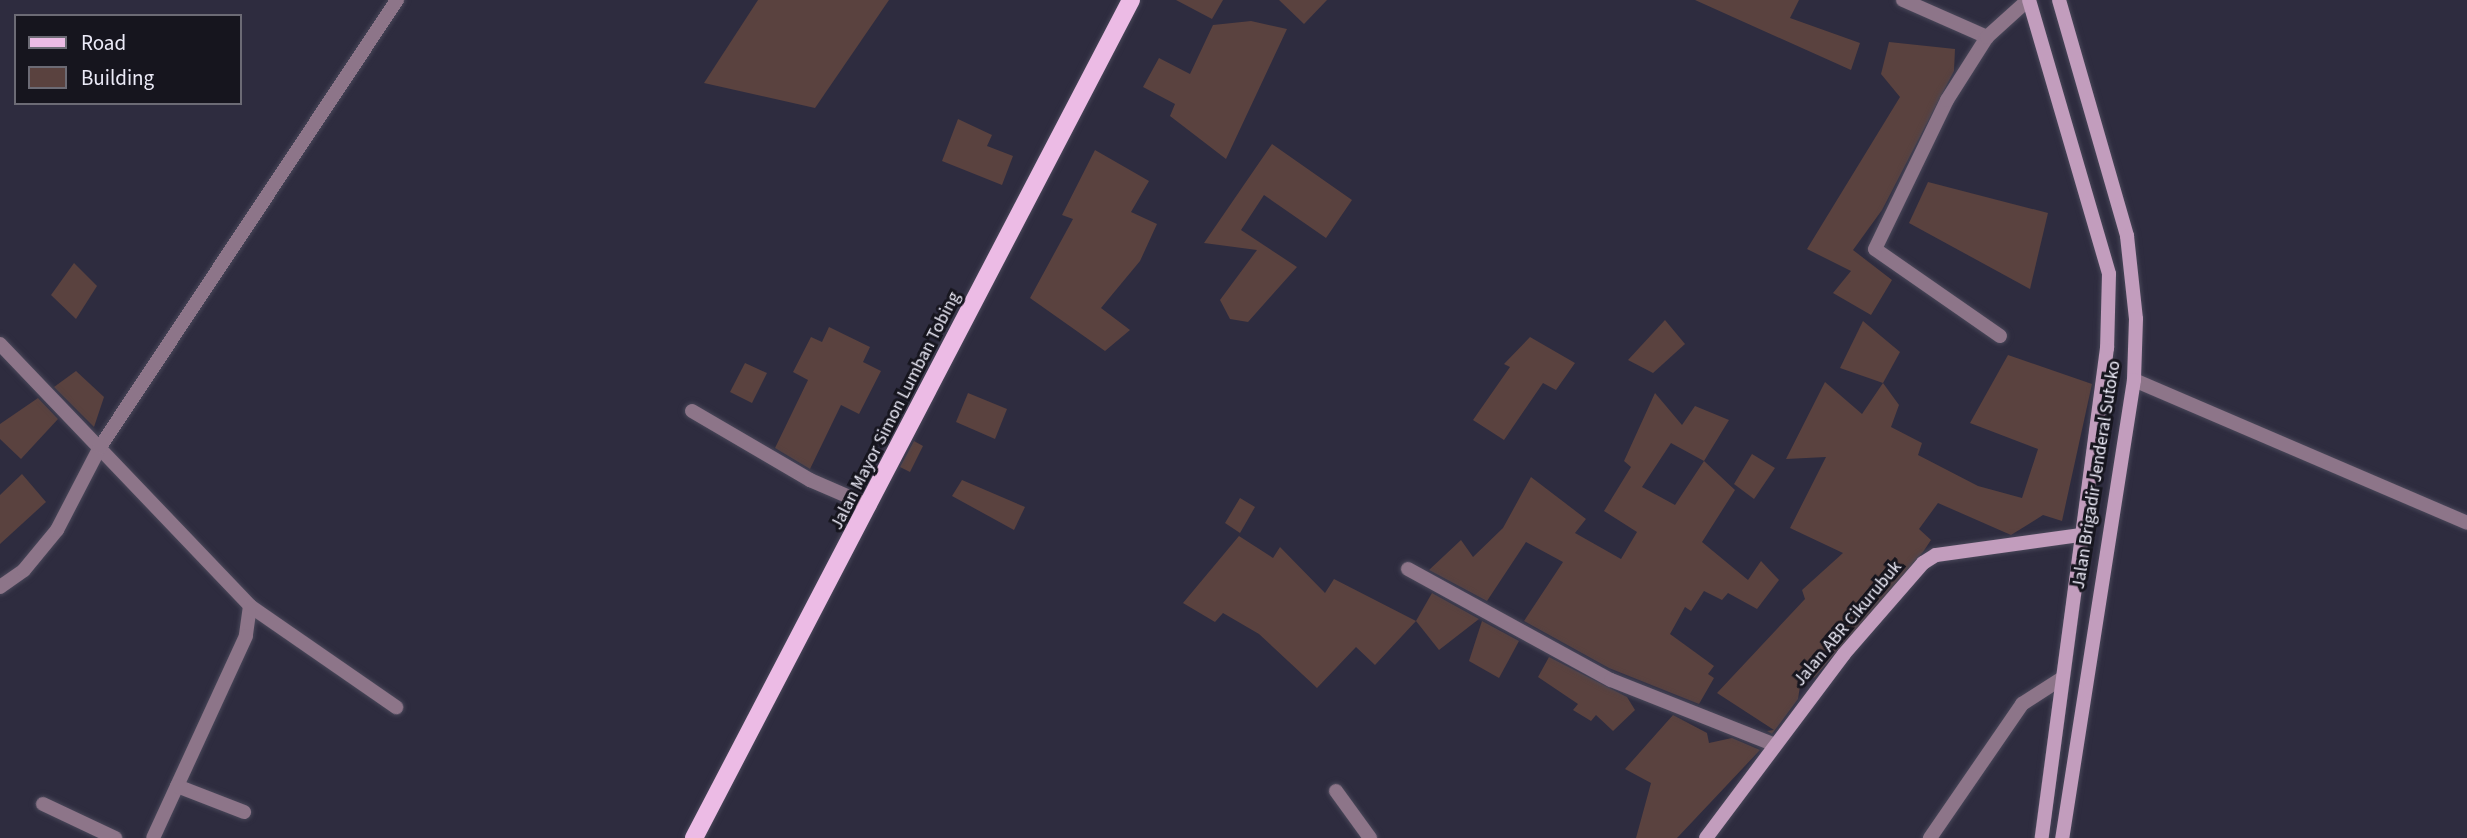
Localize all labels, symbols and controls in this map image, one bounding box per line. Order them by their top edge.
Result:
legend [14,14,242,105]
text: Road [81,28,126,58]
text: Building [81,63,154,93]
street label: Jalan Mayor Simon Lumban Tobing [826,288,966,534]
street label: Jalan Brigadir Jenderal Sutoko [2068,359,2126,591]
street label: Jalan ABR Cikurubuk [1789,557,1907,691]

